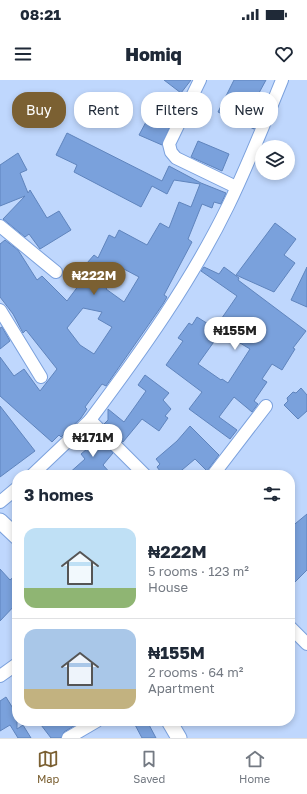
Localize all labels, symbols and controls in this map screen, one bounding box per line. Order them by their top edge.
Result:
text: 08:21 [20,5,61,23]
icon: menu [12,43,34,65]
text: Homiq [125,43,182,65]
icon: heart [273,43,295,65]
chip: Buy [12,92,66,128]
chip: Rent [74,92,133,128]
chip: Filters [141,92,212,128]
chip: New [220,92,278,128]
map controls [255,140,295,180]
button: layers [255,140,295,180]
pin: ₦222M [66,262,122,296]
text: ₦222M [72,267,116,283]
pin: ₦155M [207,317,263,351]
text: ₦155M [213,322,257,338]
pin: ₦171M [65,424,121,458]
text: ₦171M [72,429,114,445]
icon: filters [261,483,283,505]
text: 3 homes [24,484,94,505]
text: ₦222M [148,541,207,562]
icon: home [56,544,104,592]
text: 5 rooms · 123 m² [148,563,249,579]
text: House [148,579,188,595]
text: ₦155M [148,642,205,663]
icon: home [56,645,104,693]
text: 2 rooms · 64 m² [148,664,243,680]
text: Apartment [148,680,215,696]
tab: Map [37,748,59,785]
tab: Saved [133,748,165,785]
tab: Home [239,748,270,785]

